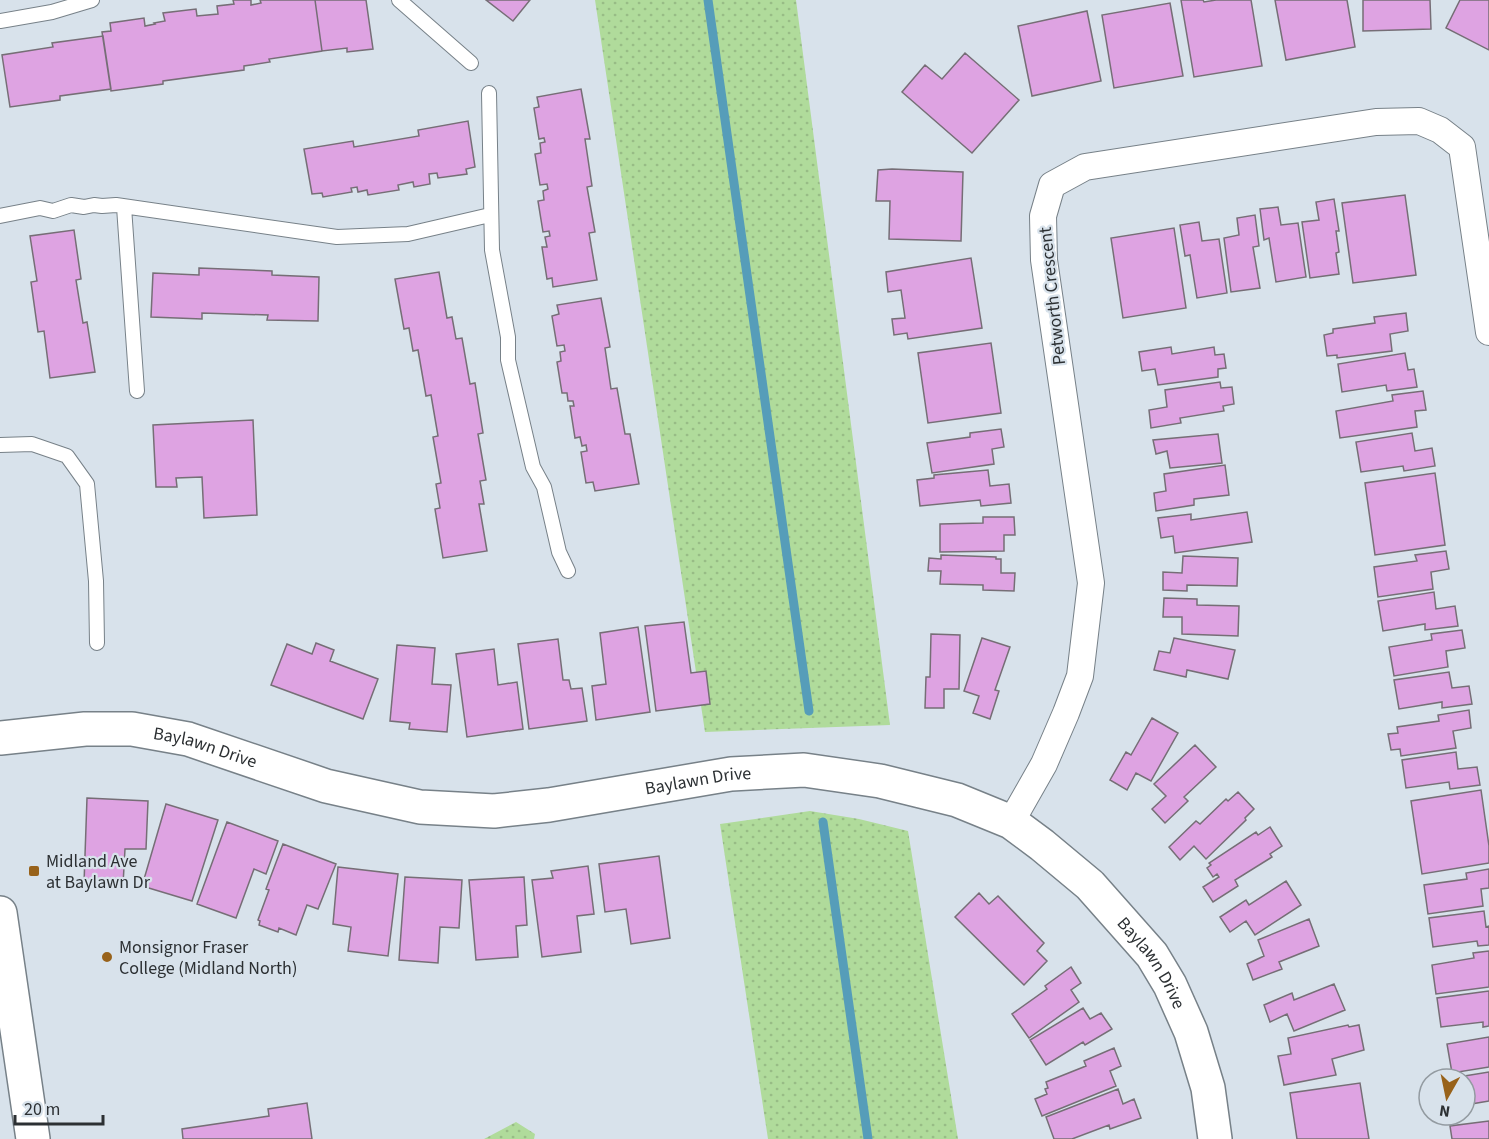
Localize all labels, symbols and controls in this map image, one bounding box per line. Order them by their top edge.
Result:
street label: Petworth Crescent [1033,226,1072,366]
street label: Baylawn Drive [151,721,260,775]
street label: Baylawn Drive [643,761,752,801]
place label: Midland Ave at Baylawn Dr [46,849,151,895]
marker: Midland Ave at Baylawn Dr [27,864,41,878]
street label: Baylawn Drive [1111,912,1191,1013]
place label: Monsignor Fraser College (Midland North) [119,935,297,981]
marker: Monsignor Fraser College (Midland North) [100,950,114,964]
north arrow [1417,1067,1477,1127]
scale bar [15,1088,104,1126]
text: 20 m [24,1097,60,1122]
text: N [1438,1099,1452,1123]

